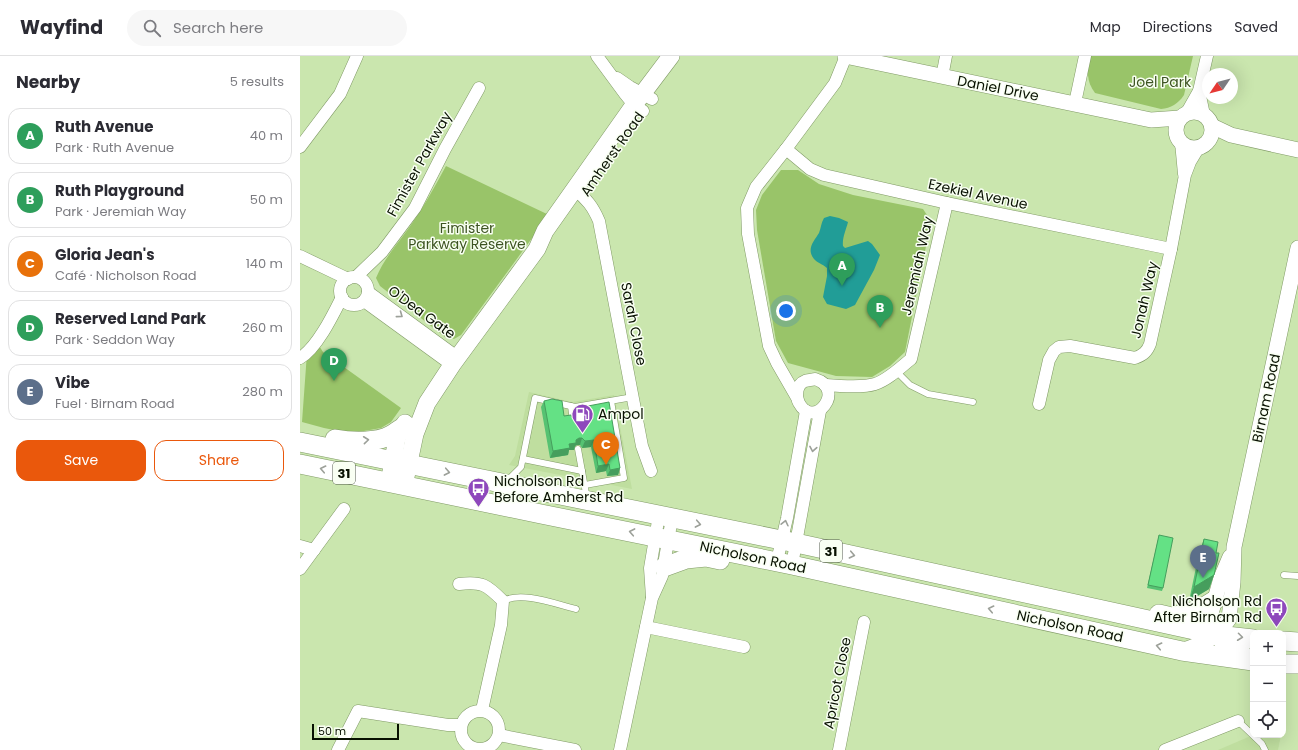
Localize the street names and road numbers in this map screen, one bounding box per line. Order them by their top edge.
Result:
street label: Daniel Drive [955,70,1041,106]
street label: Fimister Parkway [382,108,456,220]
street label: Amherst Road [575,108,649,200]
street label: Ezekiel Avenue [926,174,1030,214]
street label: Jeremiah Way [896,214,938,317]
street label: Jonah Way [1125,259,1163,341]
street label: O'Dea Gate [384,281,460,344]
street label: Sarah Close [616,281,652,368]
street label: Birnam Road [1247,352,1285,444]
road number: 31 [333,462,355,484]
street label: Nicholson Road [698,536,808,578]
road number: 31 [820,540,842,562]
street label: Nicholson Road [1015,605,1125,647]
street label: Apricot Close [818,635,856,731]

